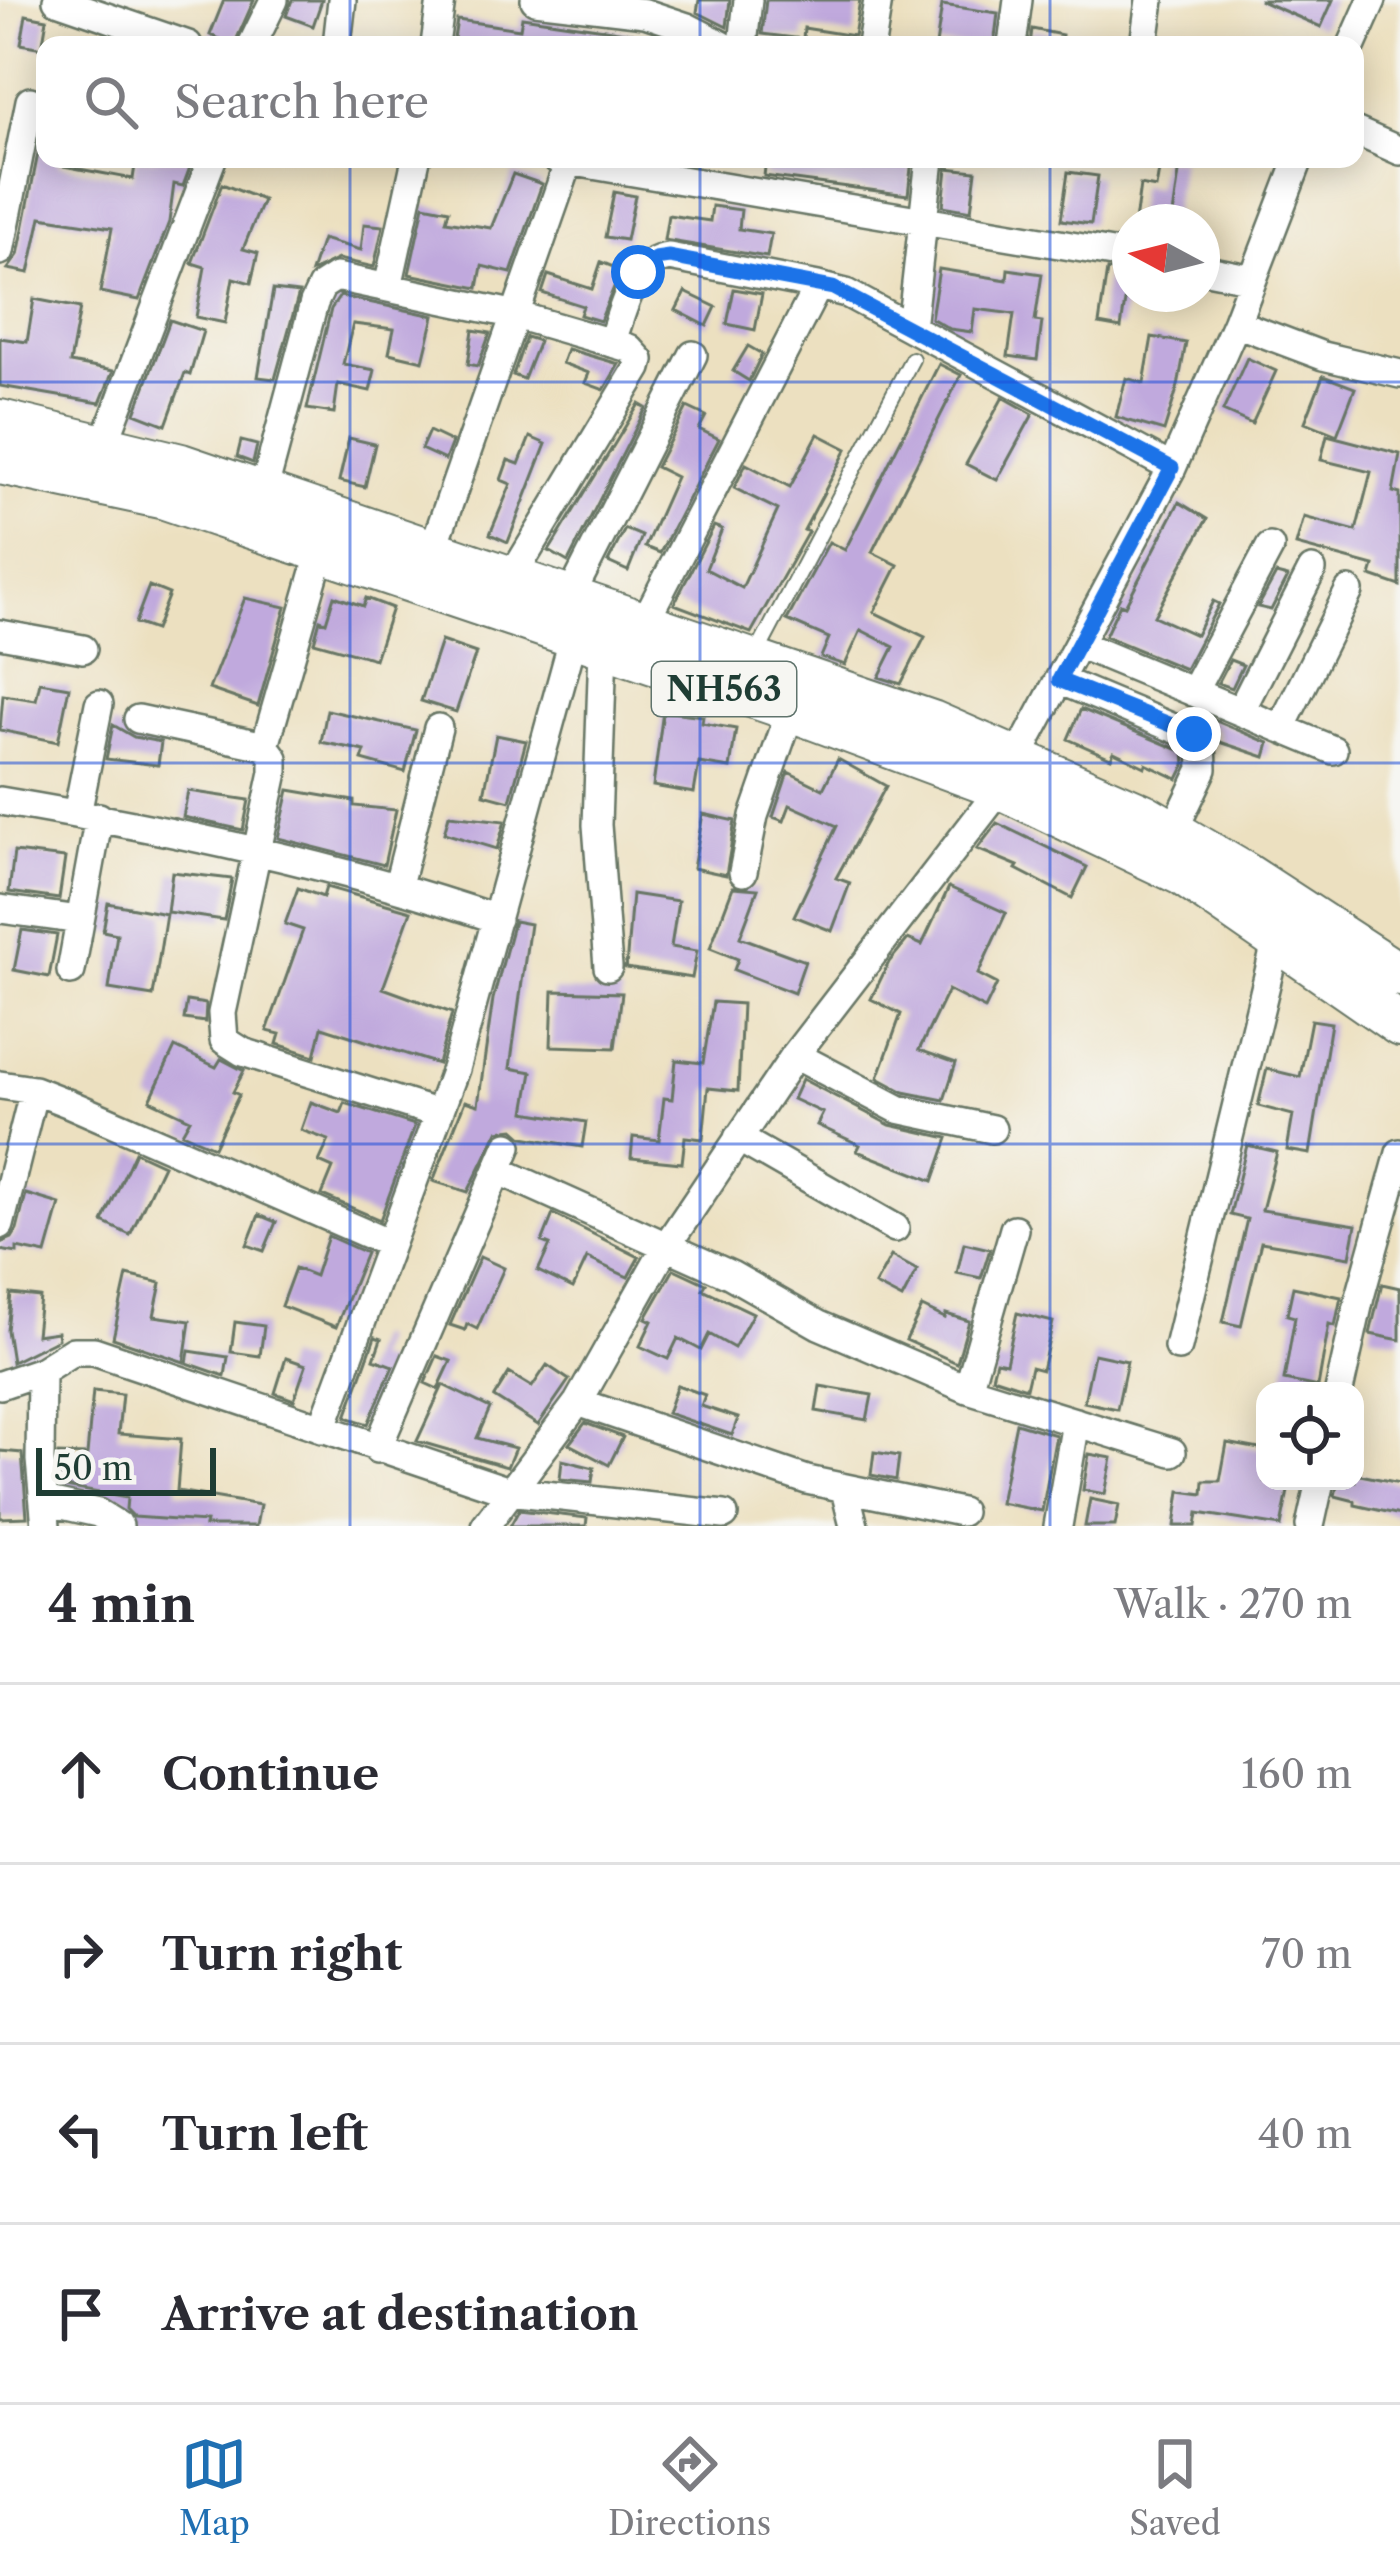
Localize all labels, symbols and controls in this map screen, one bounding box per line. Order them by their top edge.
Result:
search box [36,36,1364,168]
icon: search [78,69,144,135]
text: Search here [174,74,429,130]
north arrow [1112,204,1220,312]
route start [611,245,665,299]
road number: NH563 [652,662,796,716]
route end [1167,707,1221,761]
map controls [1256,1382,1364,1490]
button: locate [1256,1382,1364,1490]
scale bar [36,1442,216,1495]
text: 50 m [54,1448,132,1489]
text: 4 min [48,1573,195,1635]
text: Walk · 270 m [1114,1580,1352,1628]
icon: ahead [48,1741,114,1807]
text: Continue [162,1746,379,1802]
text: 160 m [1241,1750,1352,1798]
icon: right [48,1921,114,1987]
text: Turn right [162,1926,402,1982]
text: 70 m [1261,1930,1352,1978]
icon: left [48,2101,114,2167]
text: Turn left [162,2106,368,2162]
text: 40 m [1258,2110,1352,2158]
icon: arrive [48,2281,114,2347]
text: Arrive at destination [162,2286,639,2342]
tab: Map [179,2431,250,2544]
tab: Directions [608,2431,771,2544]
tab: Saved [1129,2431,1221,2544]

